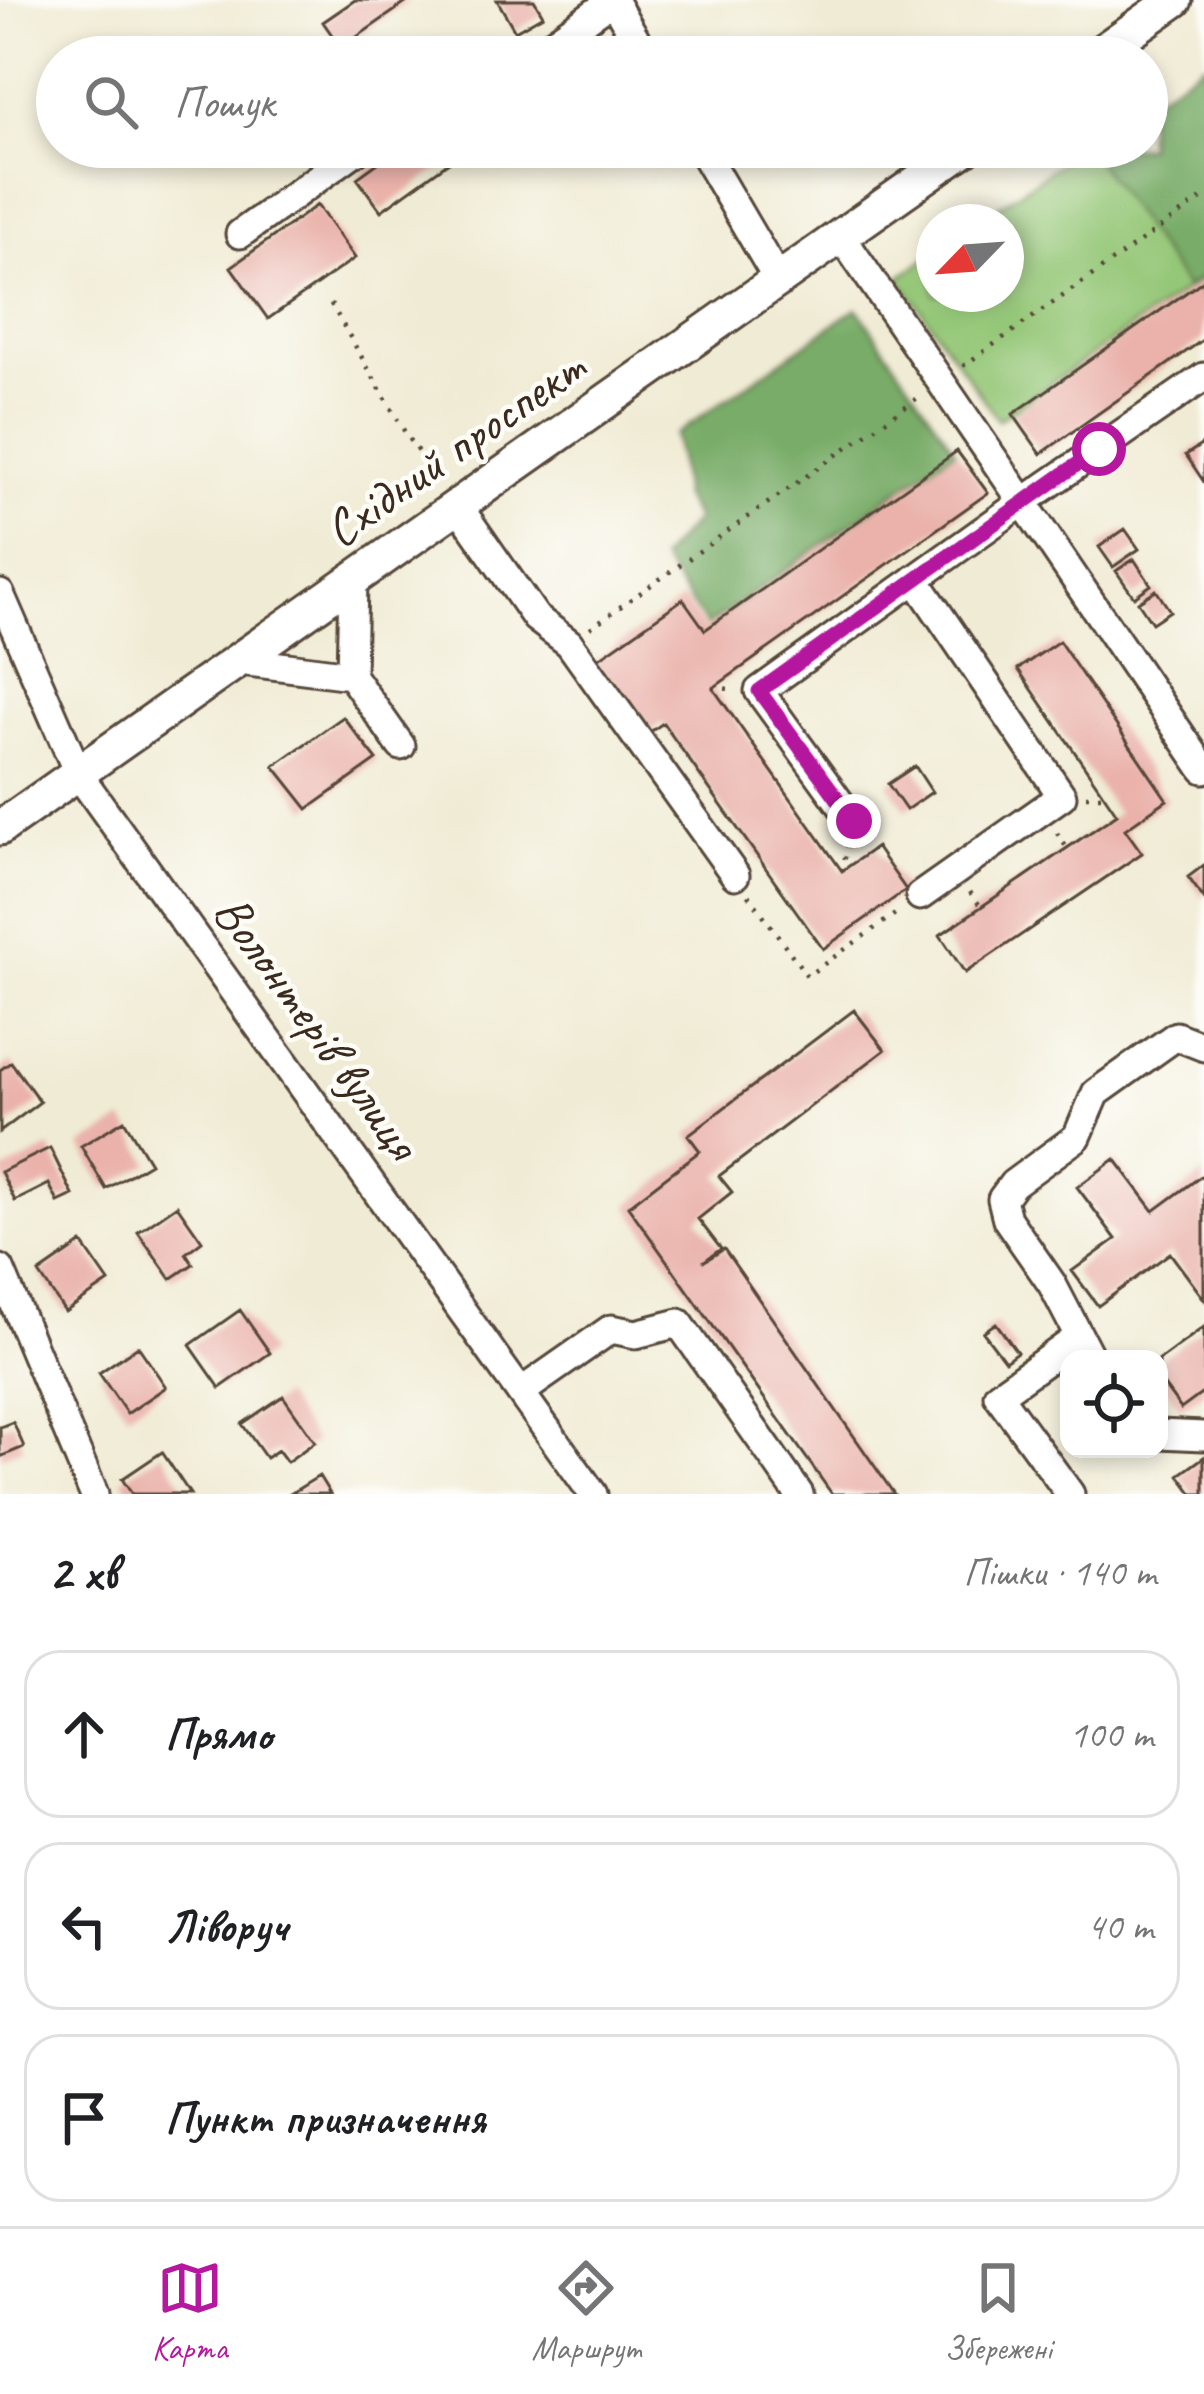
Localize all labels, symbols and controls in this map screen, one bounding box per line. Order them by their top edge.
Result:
search box [36,36,1168,168]
icon: search [78,69,144,135]
text: Пошук [174,74,274,131]
north arrow [916,204,1024,312]
street label: Східний проспект [312,334,599,561]
route start [1072,422,1126,476]
route end [827,794,881,848]
street label: Волонтерів вулиця [200,882,437,1174]
map controls [1060,1350,1168,1458]
button: locate [1060,1350,1168,1458]
text: 2 хв [48,1540,118,1604]
text: Пішки · 140 m [963,1548,1156,1597]
icon: ahead [51,1701,117,1767]
text: Прямо [165,1706,272,1763]
text: 100 m [1069,1710,1153,1759]
icon: left [51,1893,117,1959]
text: Ліворуч [165,1898,287,1955]
text: 40 m [1087,1902,1153,1951]
icon: arrive [51,2085,117,2151]
text: Пункт призначення [165,2090,485,2147]
tab: Карта [152,2255,227,2369]
tab: Маршрут [532,2255,640,2369]
tab: Збережені [945,2255,1052,2369]

